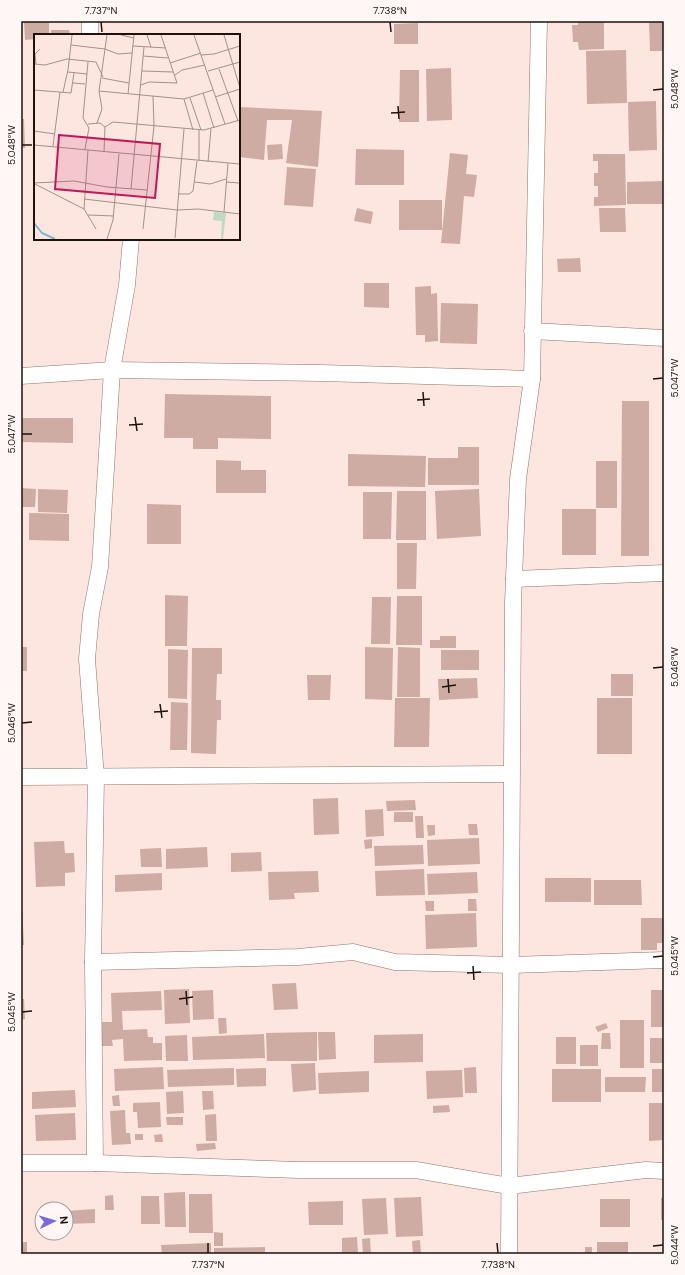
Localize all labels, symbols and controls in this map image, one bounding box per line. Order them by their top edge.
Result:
text: 7.737°N [85,4,118,17]
text: 7.738°N [373,4,407,17]
inset map [34,34,240,240]
text: 5.048°W [668,69,681,109]
text: 5.048°W [5,125,18,165]
text: 5.047°W [668,358,681,398]
text: 5.047°W [5,414,18,454]
text: 5.046°W [668,647,681,687]
text: 5.046°W [5,703,18,743]
text: 5.045°W [668,936,681,976]
text: 5.045°W [5,992,18,1032]
north arrow [34,1201,74,1241]
text: N [57,1216,71,1225]
text: 5.044°W [668,1225,681,1265]
text: 7.737°N [192,1258,225,1271]
text: 7.738°N [481,1258,515,1271]

